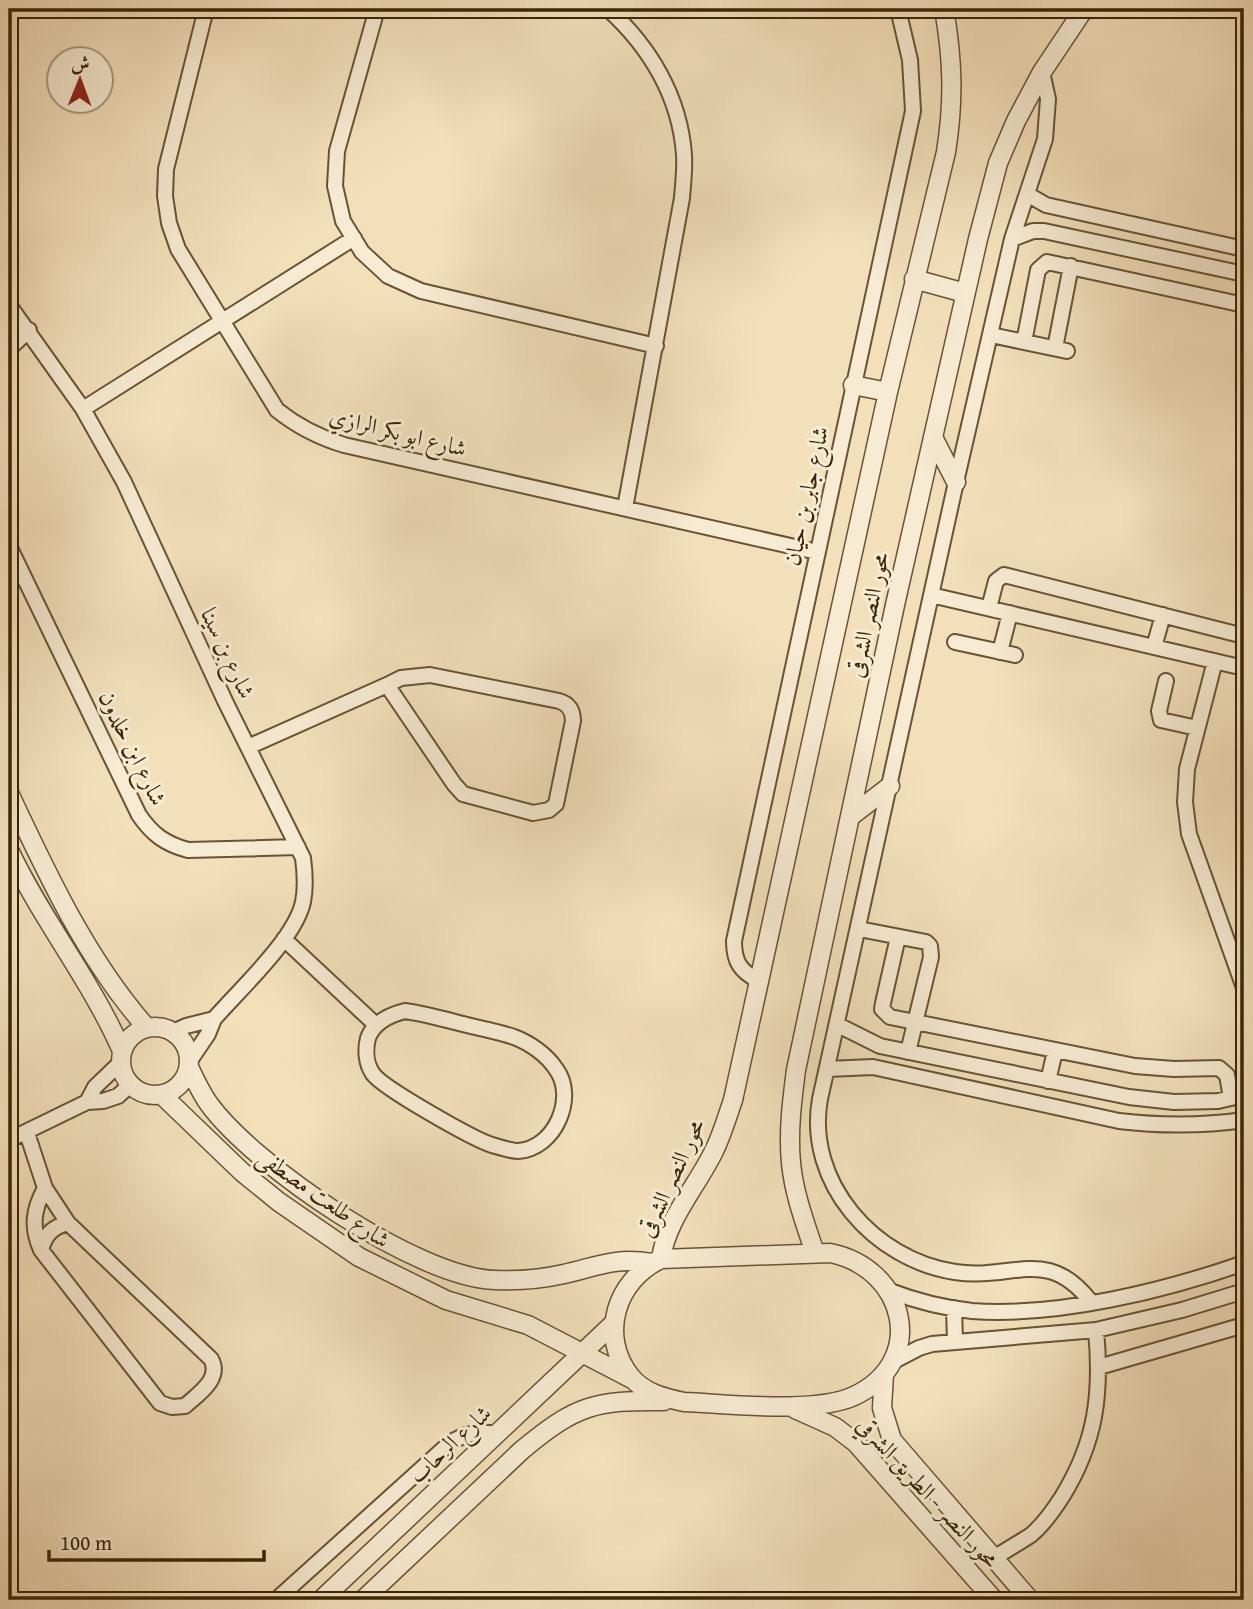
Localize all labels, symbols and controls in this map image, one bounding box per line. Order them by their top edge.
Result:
north arrow [46,46,116,116]
text: ش [71,49,90,77]
street label: شارع ابو بكر الرازي [325,399,470,468]
street label: شارع جابر بن حيان [775,423,840,569]
street label: محور النصر الشرقى [838,549,897,680]
street label: شارع بن سينا [189,602,264,705]
street label: شارع ابن خلدون [88,685,175,813]
street label: محور النصر الشرقى [629,1113,712,1242]
street label: شارع طلعت مصطفى [249,1140,397,1259]
street label: شارع الرحاب [401,1397,501,1493]
street label: محور النصر - الطريق الشرقي [847,1409,1007,1577]
scale bar [49,1518,264,1562]
text: 100 m [60,1527,112,1558]

